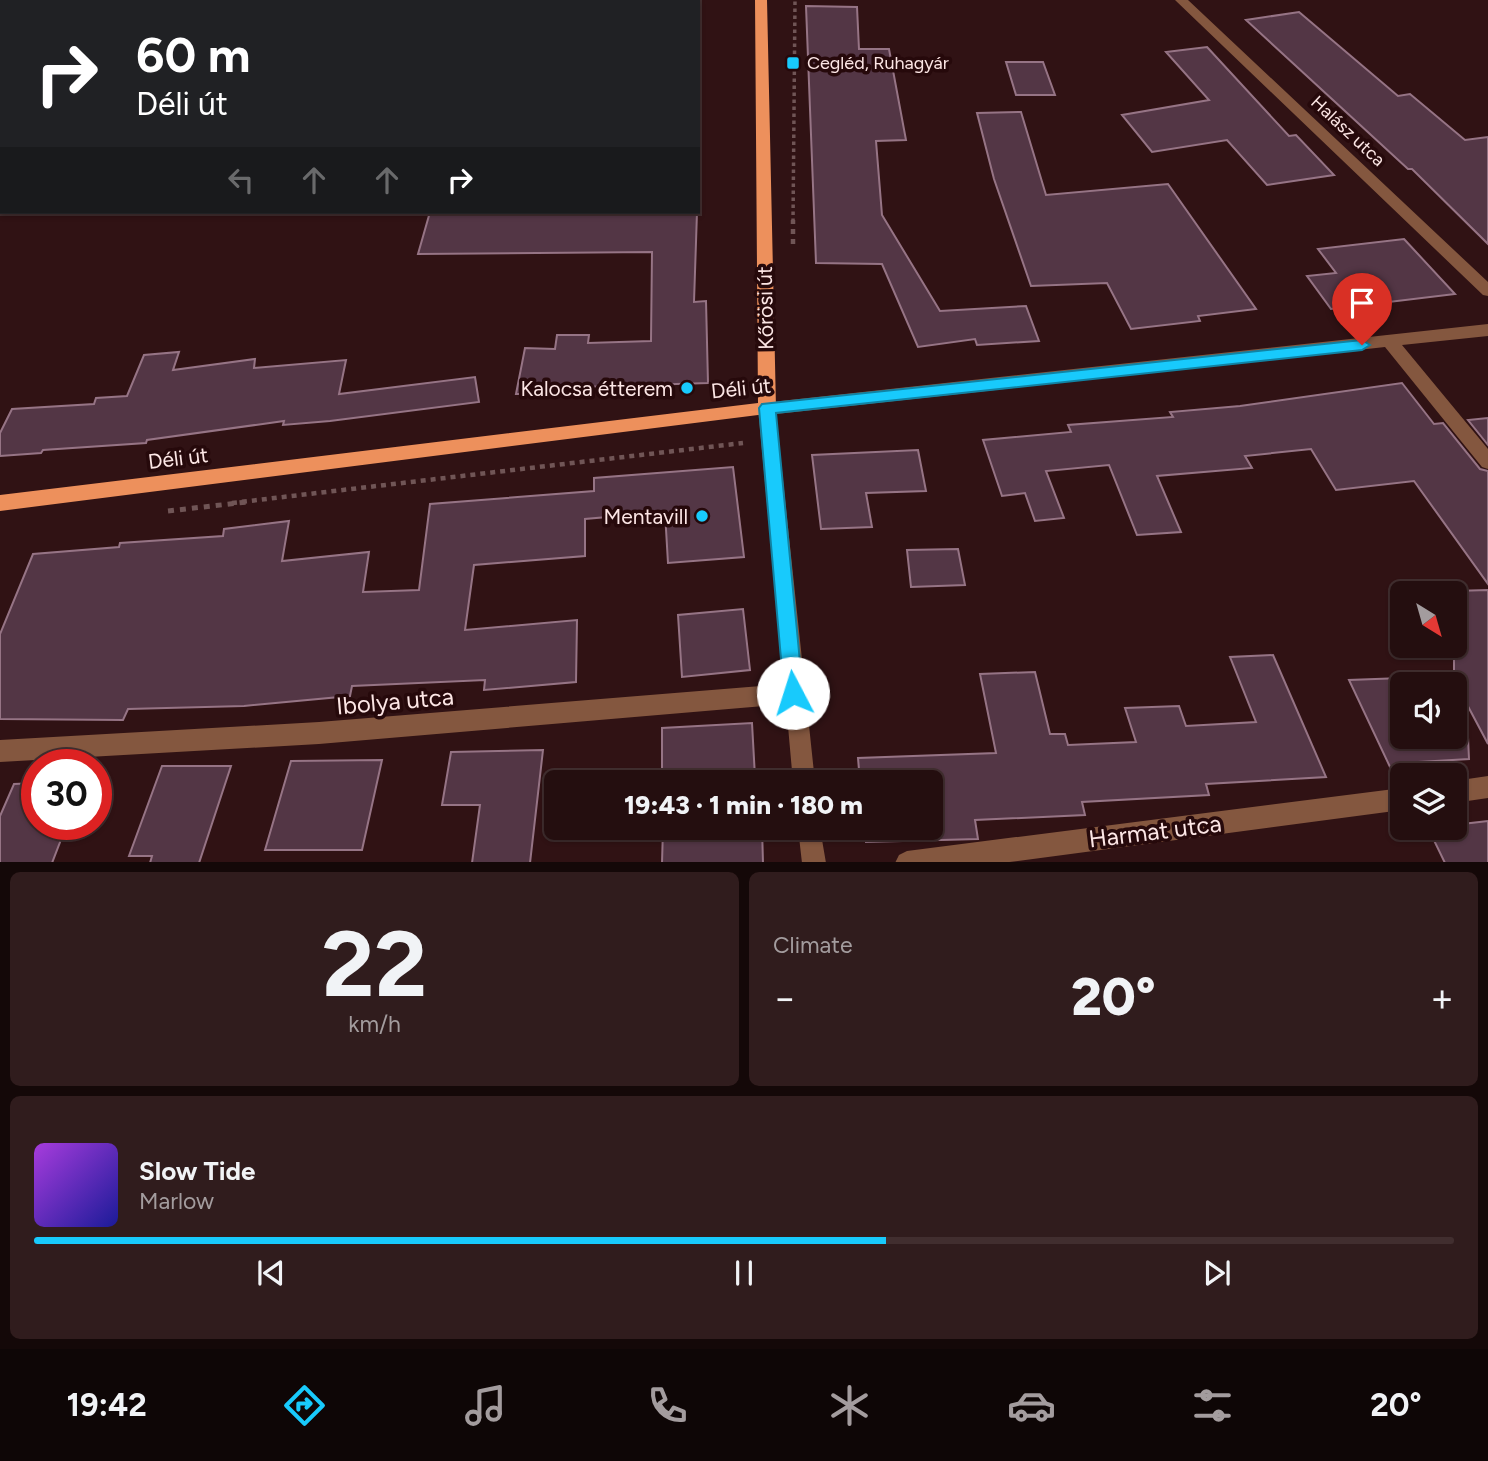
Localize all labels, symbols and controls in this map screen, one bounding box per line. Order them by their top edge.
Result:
text: 60 m [136,25,251,84]
icon: right [21,28,112,119]
place label: Cegléd, Ruhagyár [807,52,949,74]
marker: Cegléd, Ruhagyár [785,55,801,71]
text: Déli út [136,85,228,123]
street label: Halász utca [1306,91,1390,171]
icon: left [222,161,260,199]
icon: ahead [295,161,333,199]
icon: ahead [368,161,406,199]
icon: right [441,161,479,199]
street label: Kőrösi út [752,266,778,350]
pin [1332,273,1392,345]
icon: arrive [1343,284,1381,322]
street label: Déli út [710,372,772,404]
place label: Kalocsa étterem [521,376,673,401]
marker: Kalocsa étterem [679,380,695,396]
street label: Déli út [147,442,209,474]
place label: Mentavill [604,504,688,529]
marker: Mentavill [694,508,710,524]
north arrow [1390,581,1466,658]
map controls [1390,581,1467,840]
position arrow [756,656,830,730]
button: sound [1390,672,1467,749]
street label: Ibolya utca [335,681,455,721]
speed limit sign: 30 [21,749,112,840]
button: layers [1390,763,1467,840]
text: 19:43 · 1 min · 180 m [624,789,863,821]
street label: Harmat utca [1087,808,1223,854]
text: 22 [322,910,427,1019]
text: Climate [773,931,852,959]
text: 20° [1071,966,1156,1028]
text: − [773,975,797,1021]
text: + [1430,975,1454,1021]
text: km/h [348,1010,401,1038]
text: Slow Tide [139,1155,255,1187]
text: Marlow [139,1187,214,1215]
icon: previous [252,1254,290,1292]
icon: pause [725,1254,763,1292]
icon: next [1198,1254,1236,1292]
icon: directions [280,1381,329,1430]
icon: music [461,1381,510,1430]
icon: phone [643,1381,692,1430]
icon: climate [825,1381,874,1430]
icon: car [1007,1381,1056,1430]
icon: filters [1188,1381,1237,1430]
text: 19:42 [66,1386,147,1424]
text: 20° [1370,1386,1422,1424]

